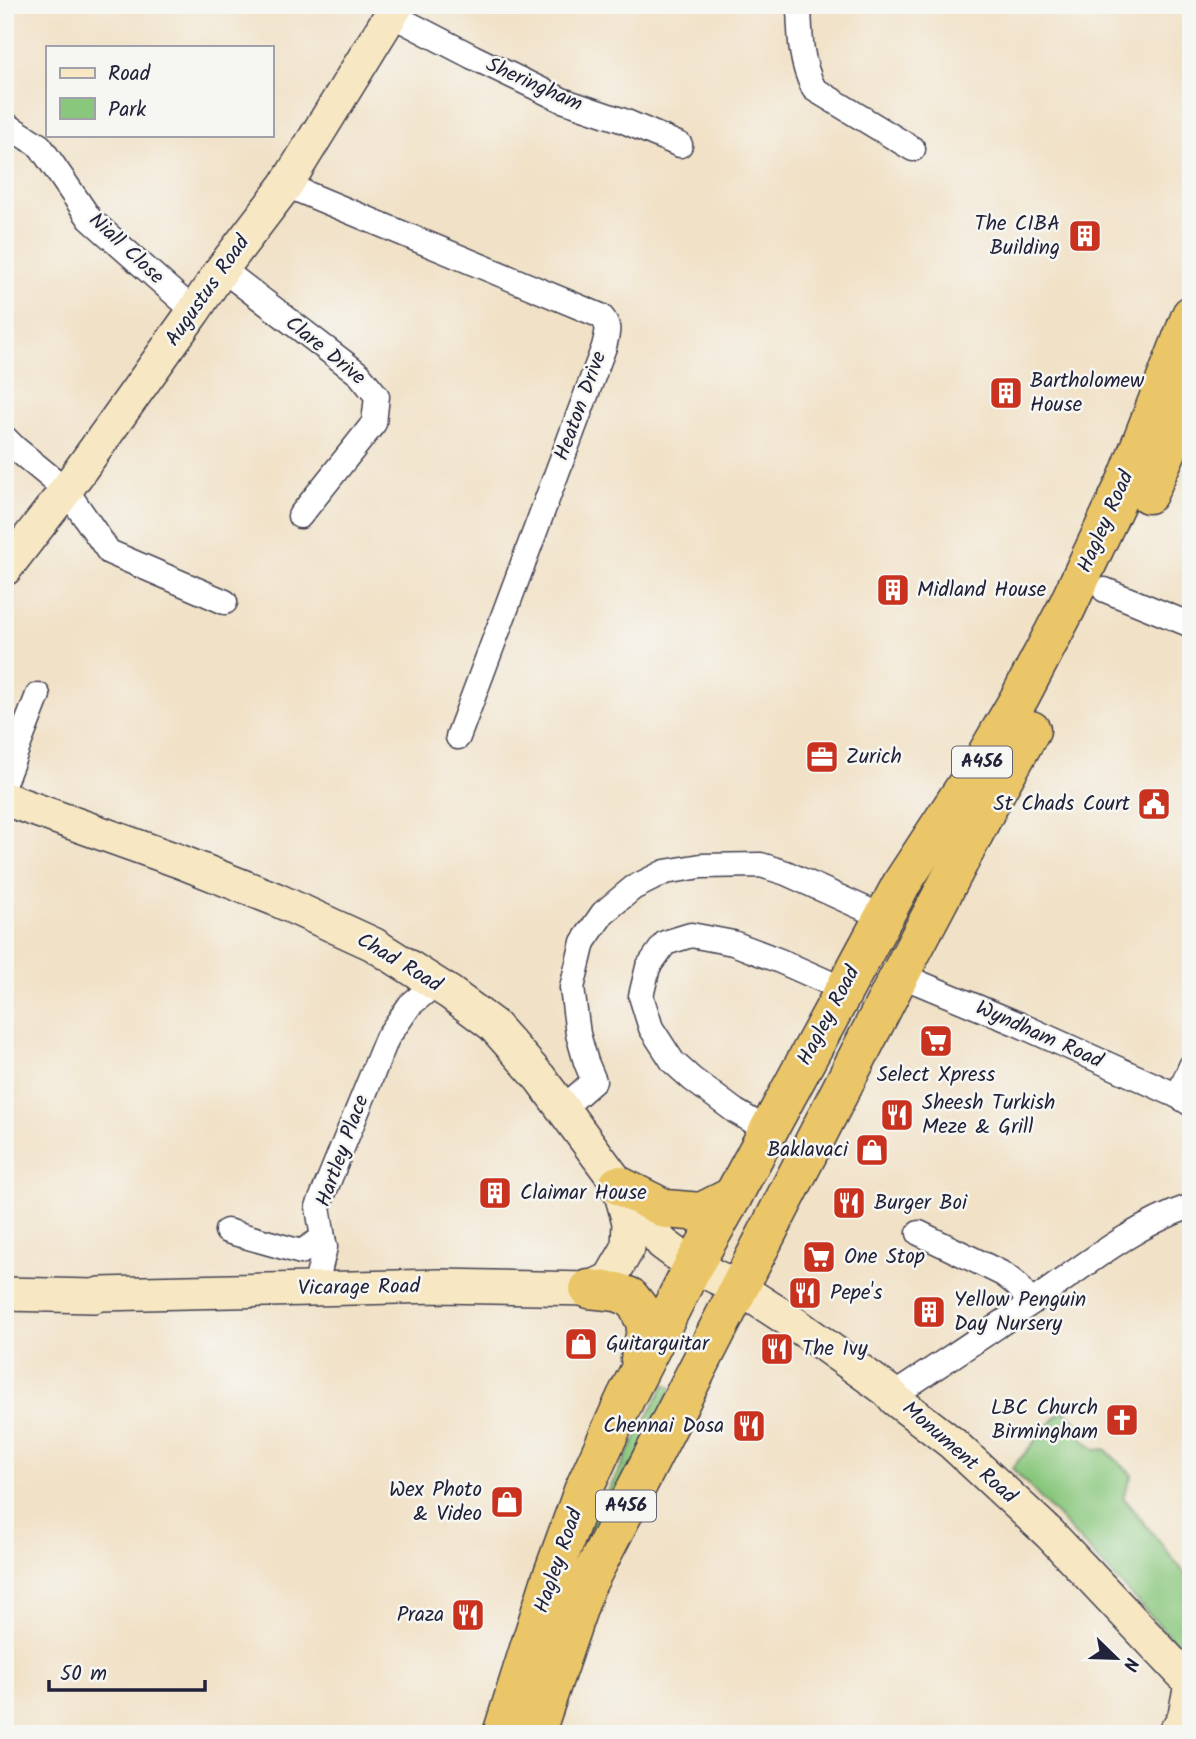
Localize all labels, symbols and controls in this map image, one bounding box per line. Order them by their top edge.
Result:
legend [46,46,273,136]
street label: Sheringham [480,49,588,121]
text: Road [108,58,151,91]
text: Park [108,94,146,127]
street label: Niall Close [81,205,172,293]
place label: The CIBA Building [974,208,1060,265]
building icon: The CIBA Building [1066,217,1104,255]
street label: Augustus Road [157,228,259,354]
street label: Clare Drive [277,308,373,394]
street label: Heaton Drive [546,346,616,465]
place label: Bartholomew House [1030,365,1145,422]
building icon: Bartholomew House [987,374,1025,412]
street label: Hagley Road [1069,465,1143,578]
building icon: Midland House [874,571,912,609]
place label: Midland House [917,574,1047,607]
office icon: Zurich [803,738,841,776]
place label: Zurich [846,741,902,774]
road number: A456 [952,747,1012,778]
public building icon: St Chads Court [1135,785,1173,823]
place label: St Chads Court [994,788,1131,821]
street label: Chad Road [350,924,449,1002]
street label: Hagley Road [789,960,869,1072]
street label: Wyndham Road [970,992,1108,1078]
supermarket icon: Select Xpress [917,1022,955,1060]
place label: Select Xpress [877,1059,995,1092]
place label: Sheesh Turkish Meze & Grill [922,1087,1055,1144]
street label: Hartley Place [307,1090,379,1212]
restaurant icon: Sheesh Turkish Meze & Grill [878,1096,916,1134]
shop icon: Baklavaci [853,1131,891,1169]
place label: Baklavaci [767,1134,849,1167]
building icon: Claimar House [476,1174,514,1212]
place label: Claimar House [520,1177,647,1210]
restaurant icon: Burger Boi [830,1184,868,1222]
place label: Burger Boi [874,1187,968,1220]
supermarket icon: One Stop [800,1238,838,1276]
place label: One Stop [844,1241,925,1274]
street label: Vicarage Road [298,1270,421,1306]
restaurant icon: Pepe's [786,1274,824,1312]
place label: Pepe's [830,1277,882,1310]
place label: Yellow Penguin Day Nursery [954,1284,1086,1341]
building icon: Yellow Penguin Day Nursery [910,1293,948,1331]
shop icon: Guitarguitar [562,1325,600,1363]
place label: Guitarguitar [606,1328,710,1361]
restaurant icon: The Ivy [758,1330,796,1368]
place label: The Ivy [802,1333,868,1366]
place label: LBC Church Birmingham [991,1392,1098,1449]
street label: Monument Road [894,1394,1024,1513]
church icon: LBC Church Birmingham [1103,1401,1141,1439]
restaurant icon: Chennai Dosa [730,1407,768,1445]
place label: Chennai Dosa [603,1410,724,1443]
place label: Wex Photo & Video [389,1474,482,1531]
shop icon: Wex Photo & Video [488,1483,526,1521]
road number: A456 [596,1490,656,1522]
street label: Hagley Road [526,1504,592,1618]
restaurant icon: Praza [449,1596,487,1634]
place label: Praza [397,1599,444,1632]
north arrow [1080,1624,1150,1694]
scale bar [49,1648,205,1692]
text: N [1114,1652,1146,1675]
text: 50 m [60,1658,107,1691]

